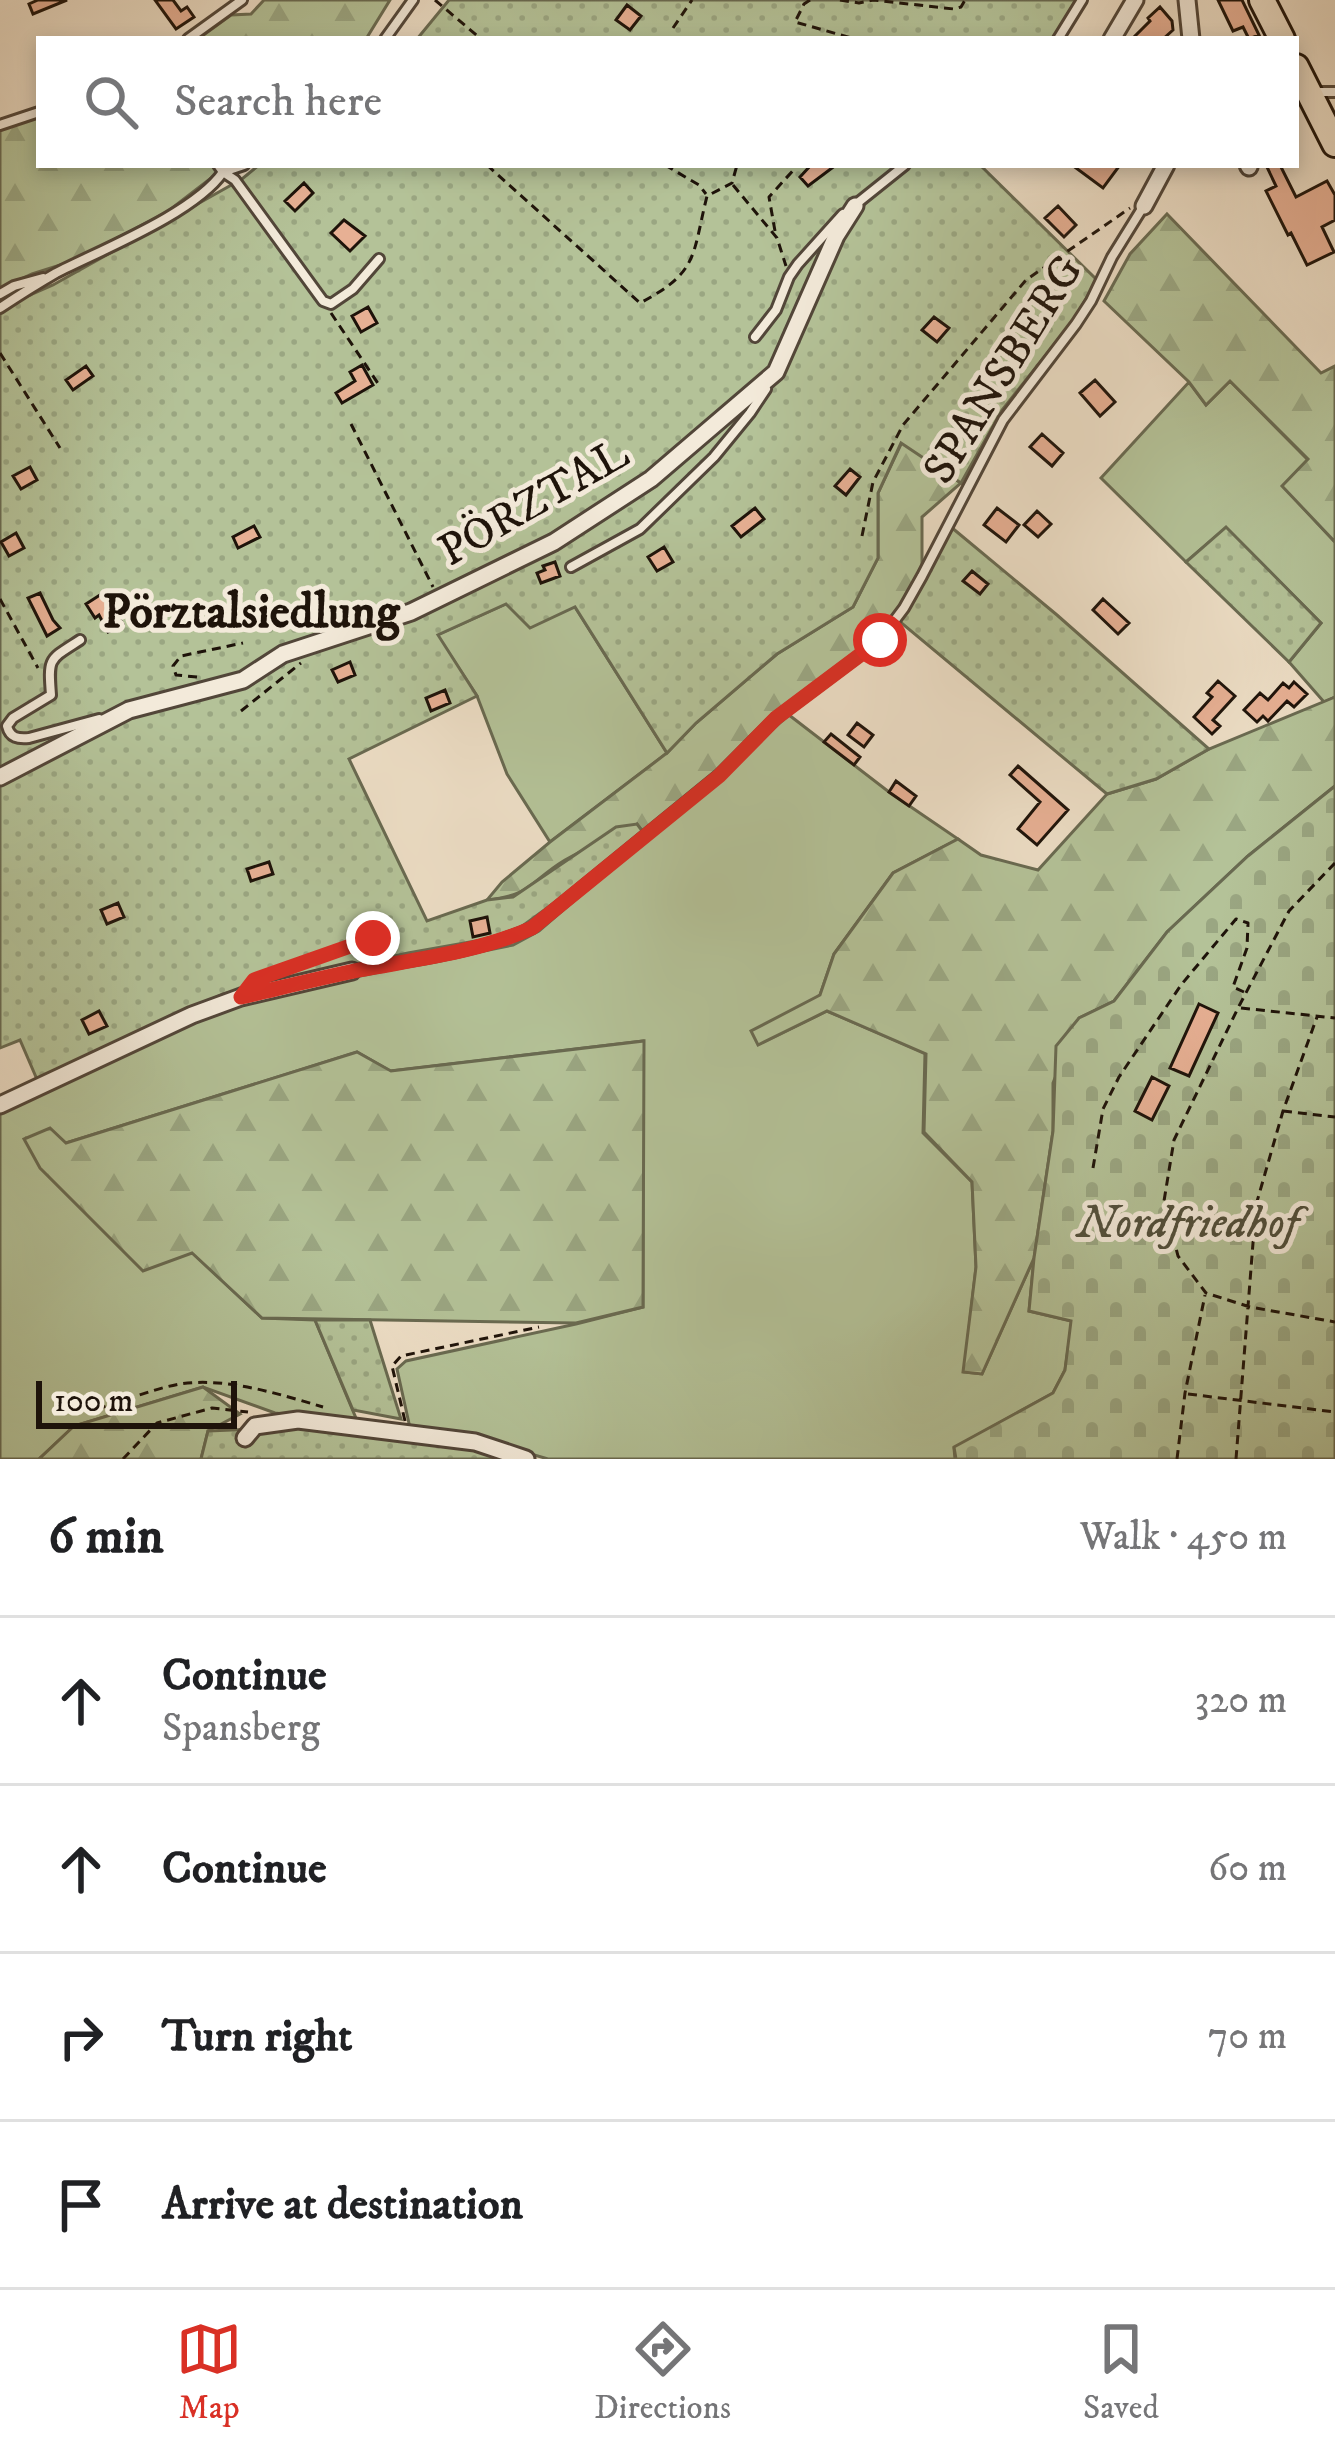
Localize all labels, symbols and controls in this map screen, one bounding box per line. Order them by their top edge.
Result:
search box [36,36,1299,168]
icon: search [78,69,144,135]
text: Search here [174,74,382,130]
street label: SPANSBERG [912,245,1096,495]
street label: PÖRZTAL [429,426,639,580]
district label: Pörztalsiedlung [102,583,401,643]
route start [853,613,907,667]
route end [346,911,400,965]
park label: Nordfriedhof [1074,1196,1309,1252]
scale bar [36,1375,237,1428]
text: 100 m [54,1381,133,1422]
text: 6 min [48,1505,164,1569]
text: Walk · 450 m [1080,1513,1287,1562]
text: Continue [162,1648,327,1704]
icon: ahead [48,1668,114,1734]
text: 320 m [1195,1676,1287,1725]
text: Spansberg [162,1704,320,1753]
icon: ahead [48,1836,114,1902]
text: Continue [162,1841,327,1897]
text: 60 m [1208,1844,1287,1893]
icon: right [48,2004,114,2070]
text: Turn right [162,2009,352,2065]
text: 70 m [1208,2012,1287,2061]
icon: arrive [48,2172,114,2238]
text: Arrive at destination [162,2177,523,2233]
tab: Map [176,2316,242,2429]
tab: Directions [594,2316,731,2429]
tab: Saved [1083,2316,1159,2429]

